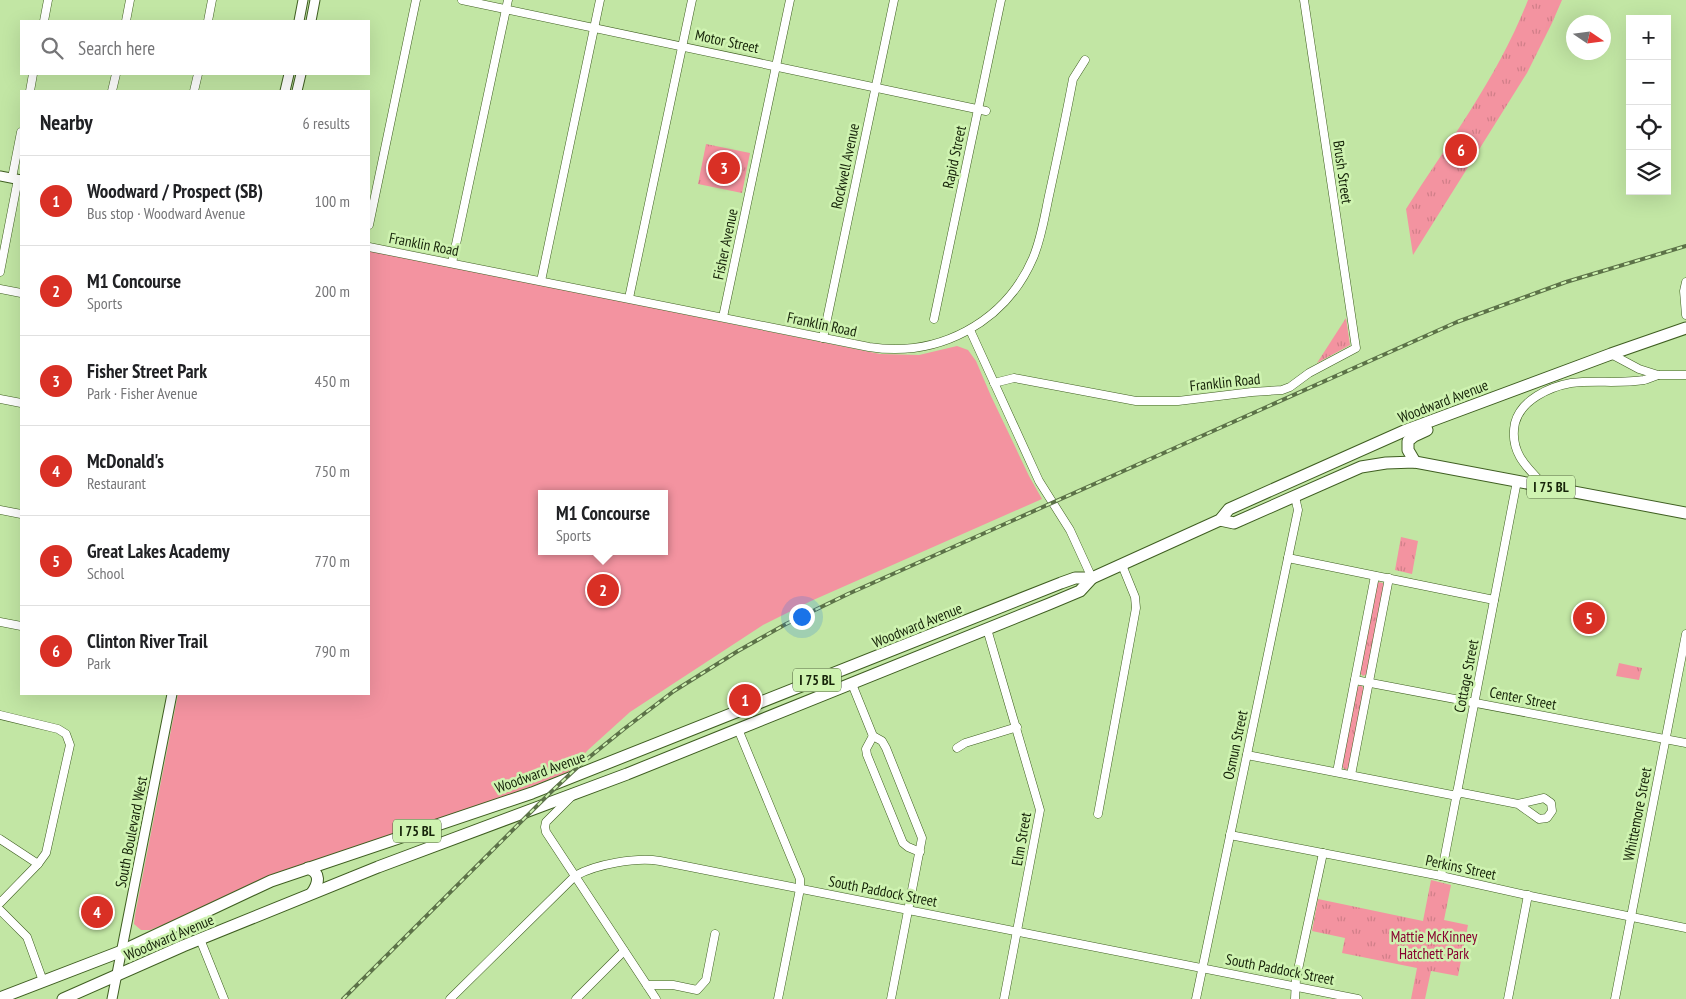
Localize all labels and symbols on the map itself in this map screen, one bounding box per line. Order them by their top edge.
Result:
north arrow [1566,15,1611,60]
street label: Motor Street [693,25,761,57]
street label: Rockwell Avenue [827,122,863,210]
street label: Rapid Street [938,124,970,190]
pin: 6 [1445,131,1477,169]
street label: Brush Street [1329,139,1357,205]
pin: 3 [708,149,740,187]
street label: Fisher Avenue [708,207,742,281]
street label: Franklin Road [387,228,461,260]
street label: Franklin Road [785,307,859,341]
street label: Franklin Road [1189,369,1261,395]
street label: Woodward Avenue [1395,375,1491,427]
road number: I 75 BL [1527,476,1575,498]
pin: 2 [587,571,619,609]
street label: Woodward Avenue [869,598,965,652]
pin: 5 [1573,599,1605,637]
your location [789,604,815,630]
street label: Cottage Street [1450,638,1482,714]
road number: I 75 BL [793,668,841,692]
pin: 1 [729,681,761,719]
street label: Center Street [1488,682,1558,714]
street label: Osmun Street [1218,709,1252,781]
street label: Woodward Avenue [492,747,588,797]
street label: Whittemore Street [1619,766,1655,862]
street label: South Boulevard West [111,775,151,889]
street label: Elm Street [1007,811,1035,867]
road number: I 75 BL [393,819,441,842]
street label: Perkins Street [1424,850,1498,884]
street label: South Paddock Street [827,871,939,911]
pin: 4 [81,893,113,931]
street label: Woodward Avenue [121,910,217,964]
park label: Mattie McKinney Hatchett Park [1391,927,1478,963]
street label: South Paddock Street [1224,949,1336,989]

